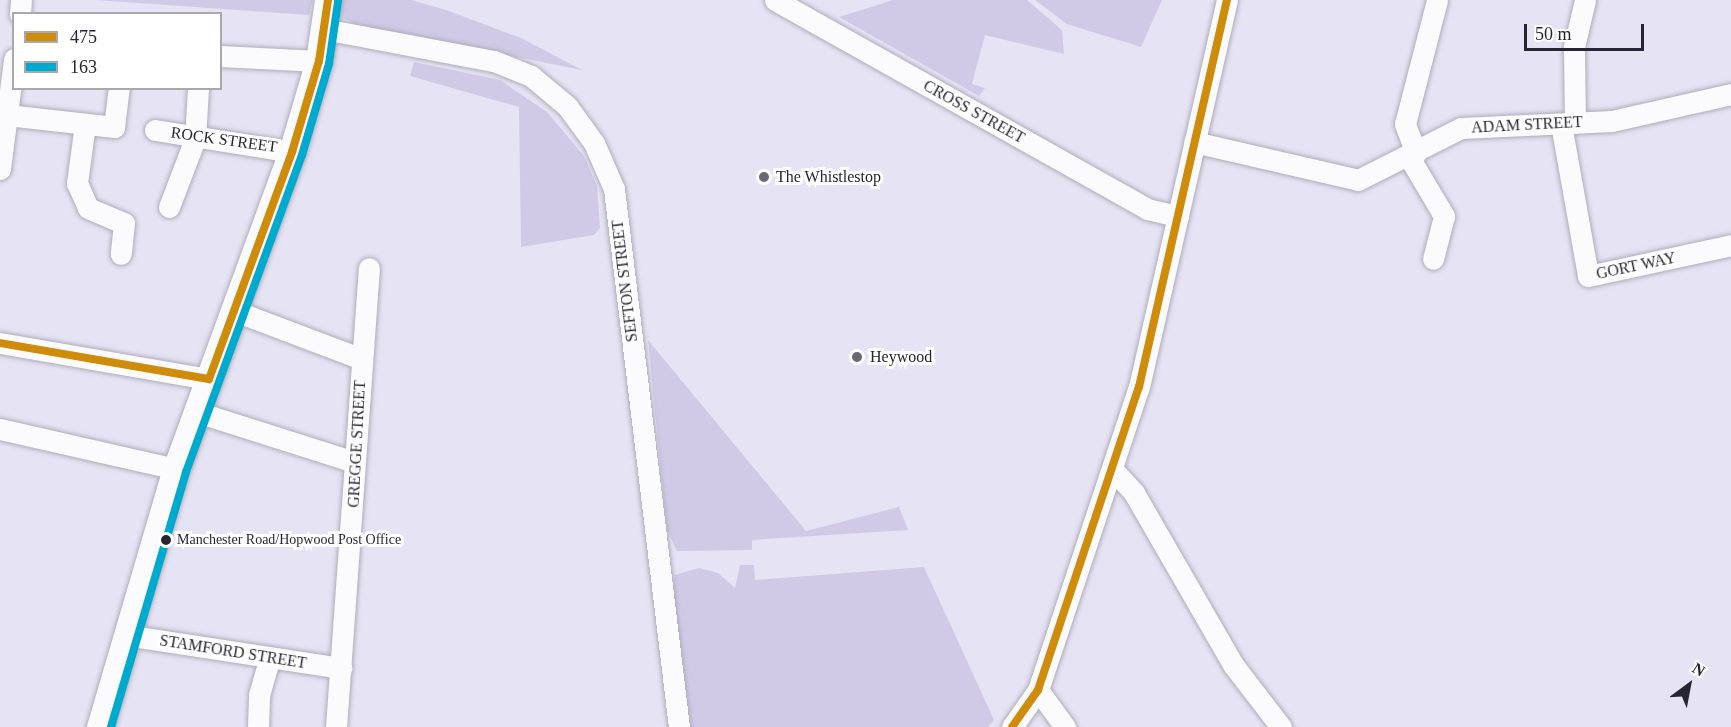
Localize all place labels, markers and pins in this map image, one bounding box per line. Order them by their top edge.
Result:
place label: The Whistlestop [776,167,881,187]
marker: The Whistlestop [757,170,771,184]
place label: Heywood [870,347,932,367]
marker: Heywood [848,348,866,366]
place label: Manchester Road/Hopwood Post Office [177,532,401,548]
marker: Manchester Road/Hopwood Post Office [160,534,172,546]

